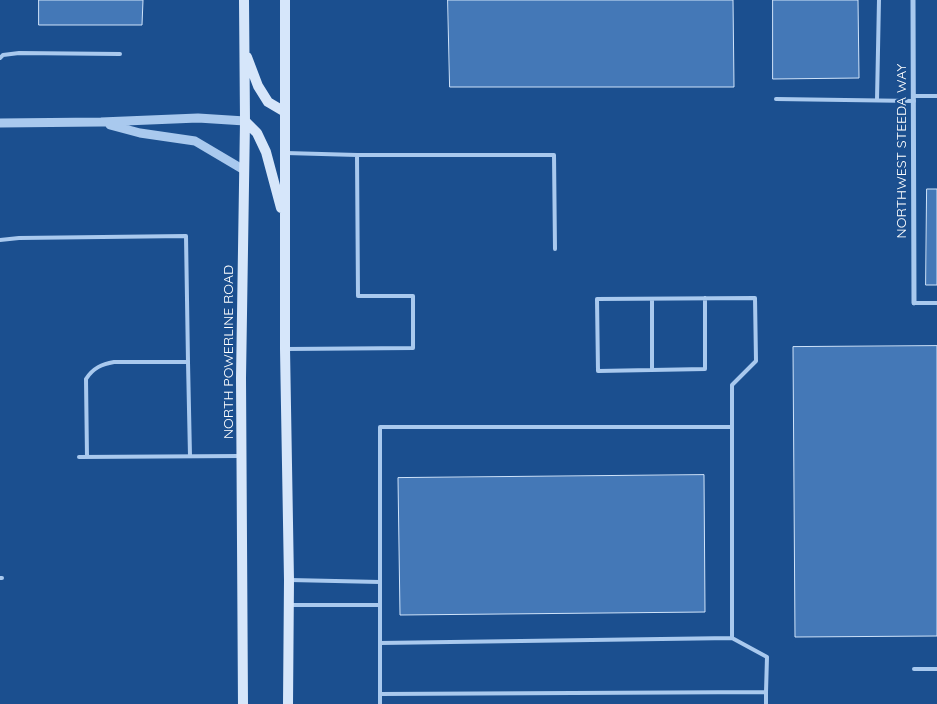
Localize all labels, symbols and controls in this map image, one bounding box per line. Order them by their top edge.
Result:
street label: NORTHWEST STEEDA WAY [894,64,910,238]
street label: NORTH POWERLINE ROAD [221,265,237,439]

